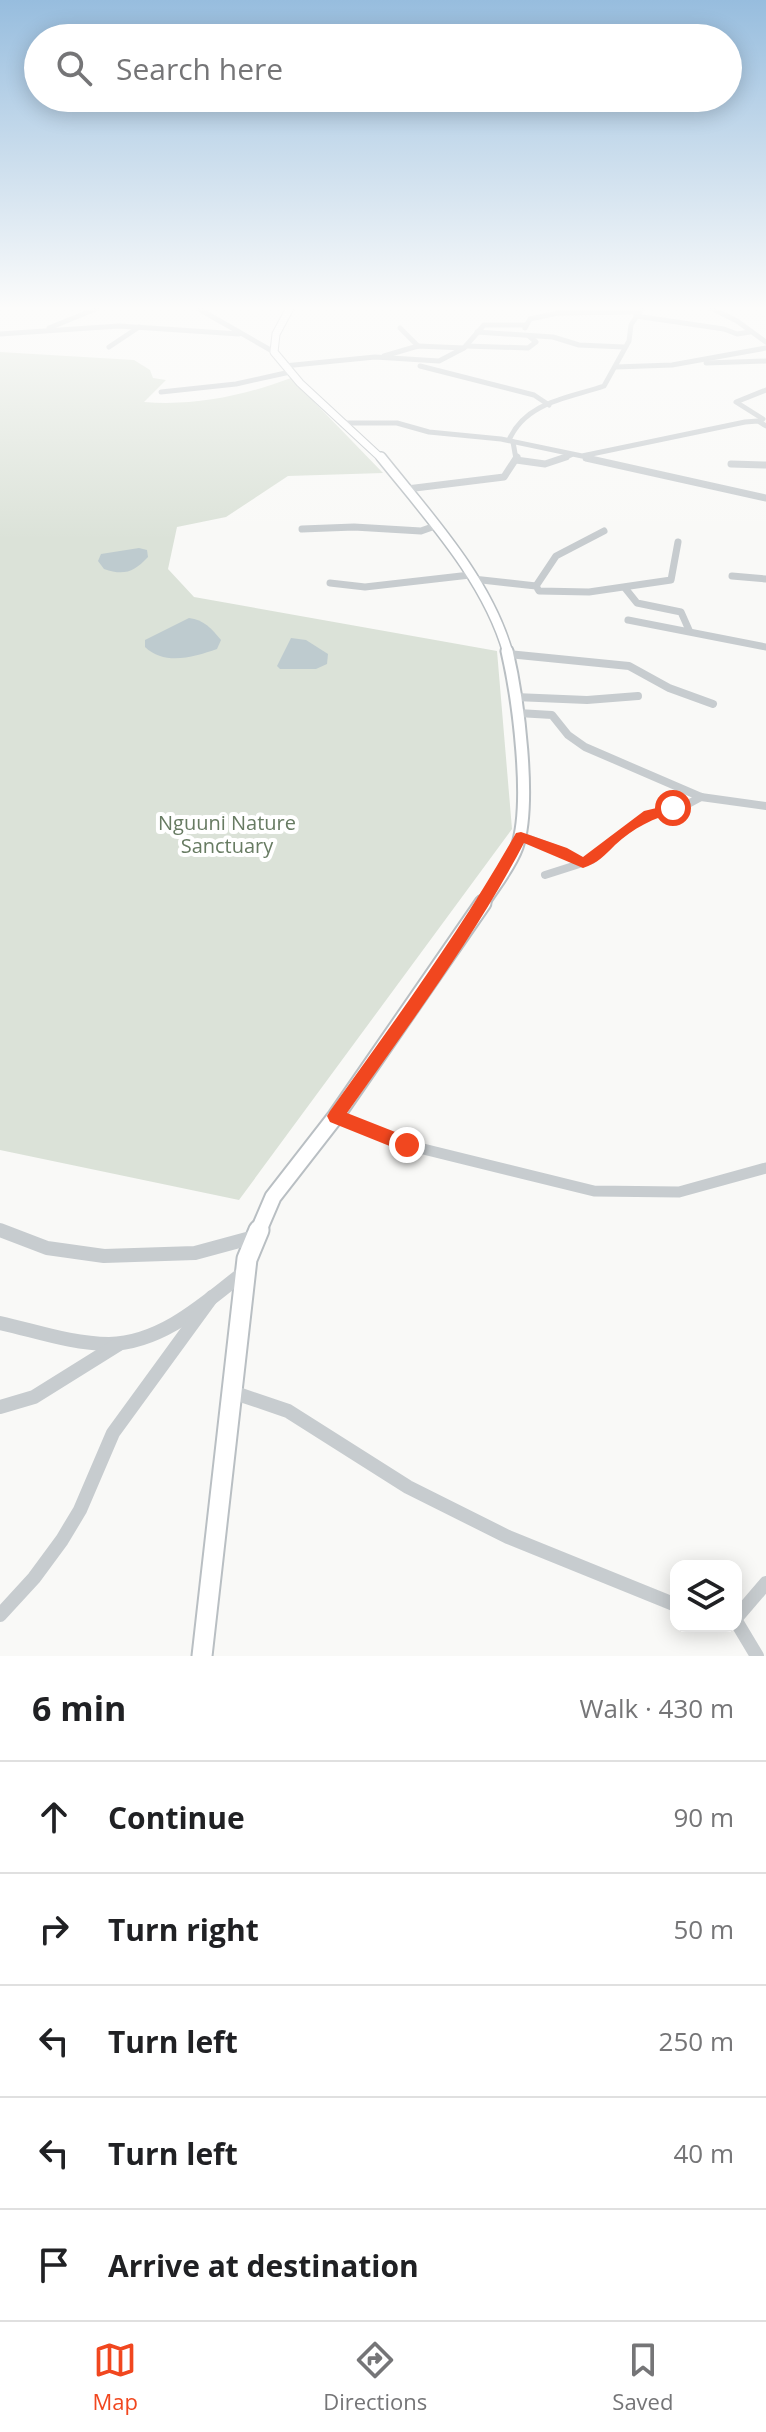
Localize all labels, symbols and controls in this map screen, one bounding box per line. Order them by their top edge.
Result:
search box [24,24,742,112]
icon: search [52,46,96,90]
text: Search here [116,48,283,89]
route start [655,790,691,826]
park label: Nguuni Nature Sanctuary [158,809,296,859]
route end [389,1127,425,1163]
map controls [670,1560,742,1632]
button: layers [670,1560,742,1632]
text: 6 min [32,1685,126,1731]
text: Walk · 430 m [580,1690,734,1726]
icon: ahead [32,1795,76,1839]
text: Continue [108,1797,245,1838]
text: 90 m [673,1799,734,1835]
icon: right [32,1907,76,1951]
text: Turn right [108,1909,259,1950]
text: 50 m [673,1911,734,1947]
icon: left [32,2019,76,2063]
text: Turn left [108,2021,238,2062]
text: 250 m [659,2023,734,2059]
icon: left [32,2131,76,2175]
text: Turn left [108,2133,238,2174]
text: 40 m [673,2135,734,2171]
icon: arrive [32,2243,76,2287]
text: Arrive at destination [108,2245,419,2286]
tab: Map [93,2338,138,2416]
tab: Directions [323,2338,427,2416]
tab: Saved [612,2338,673,2416]

